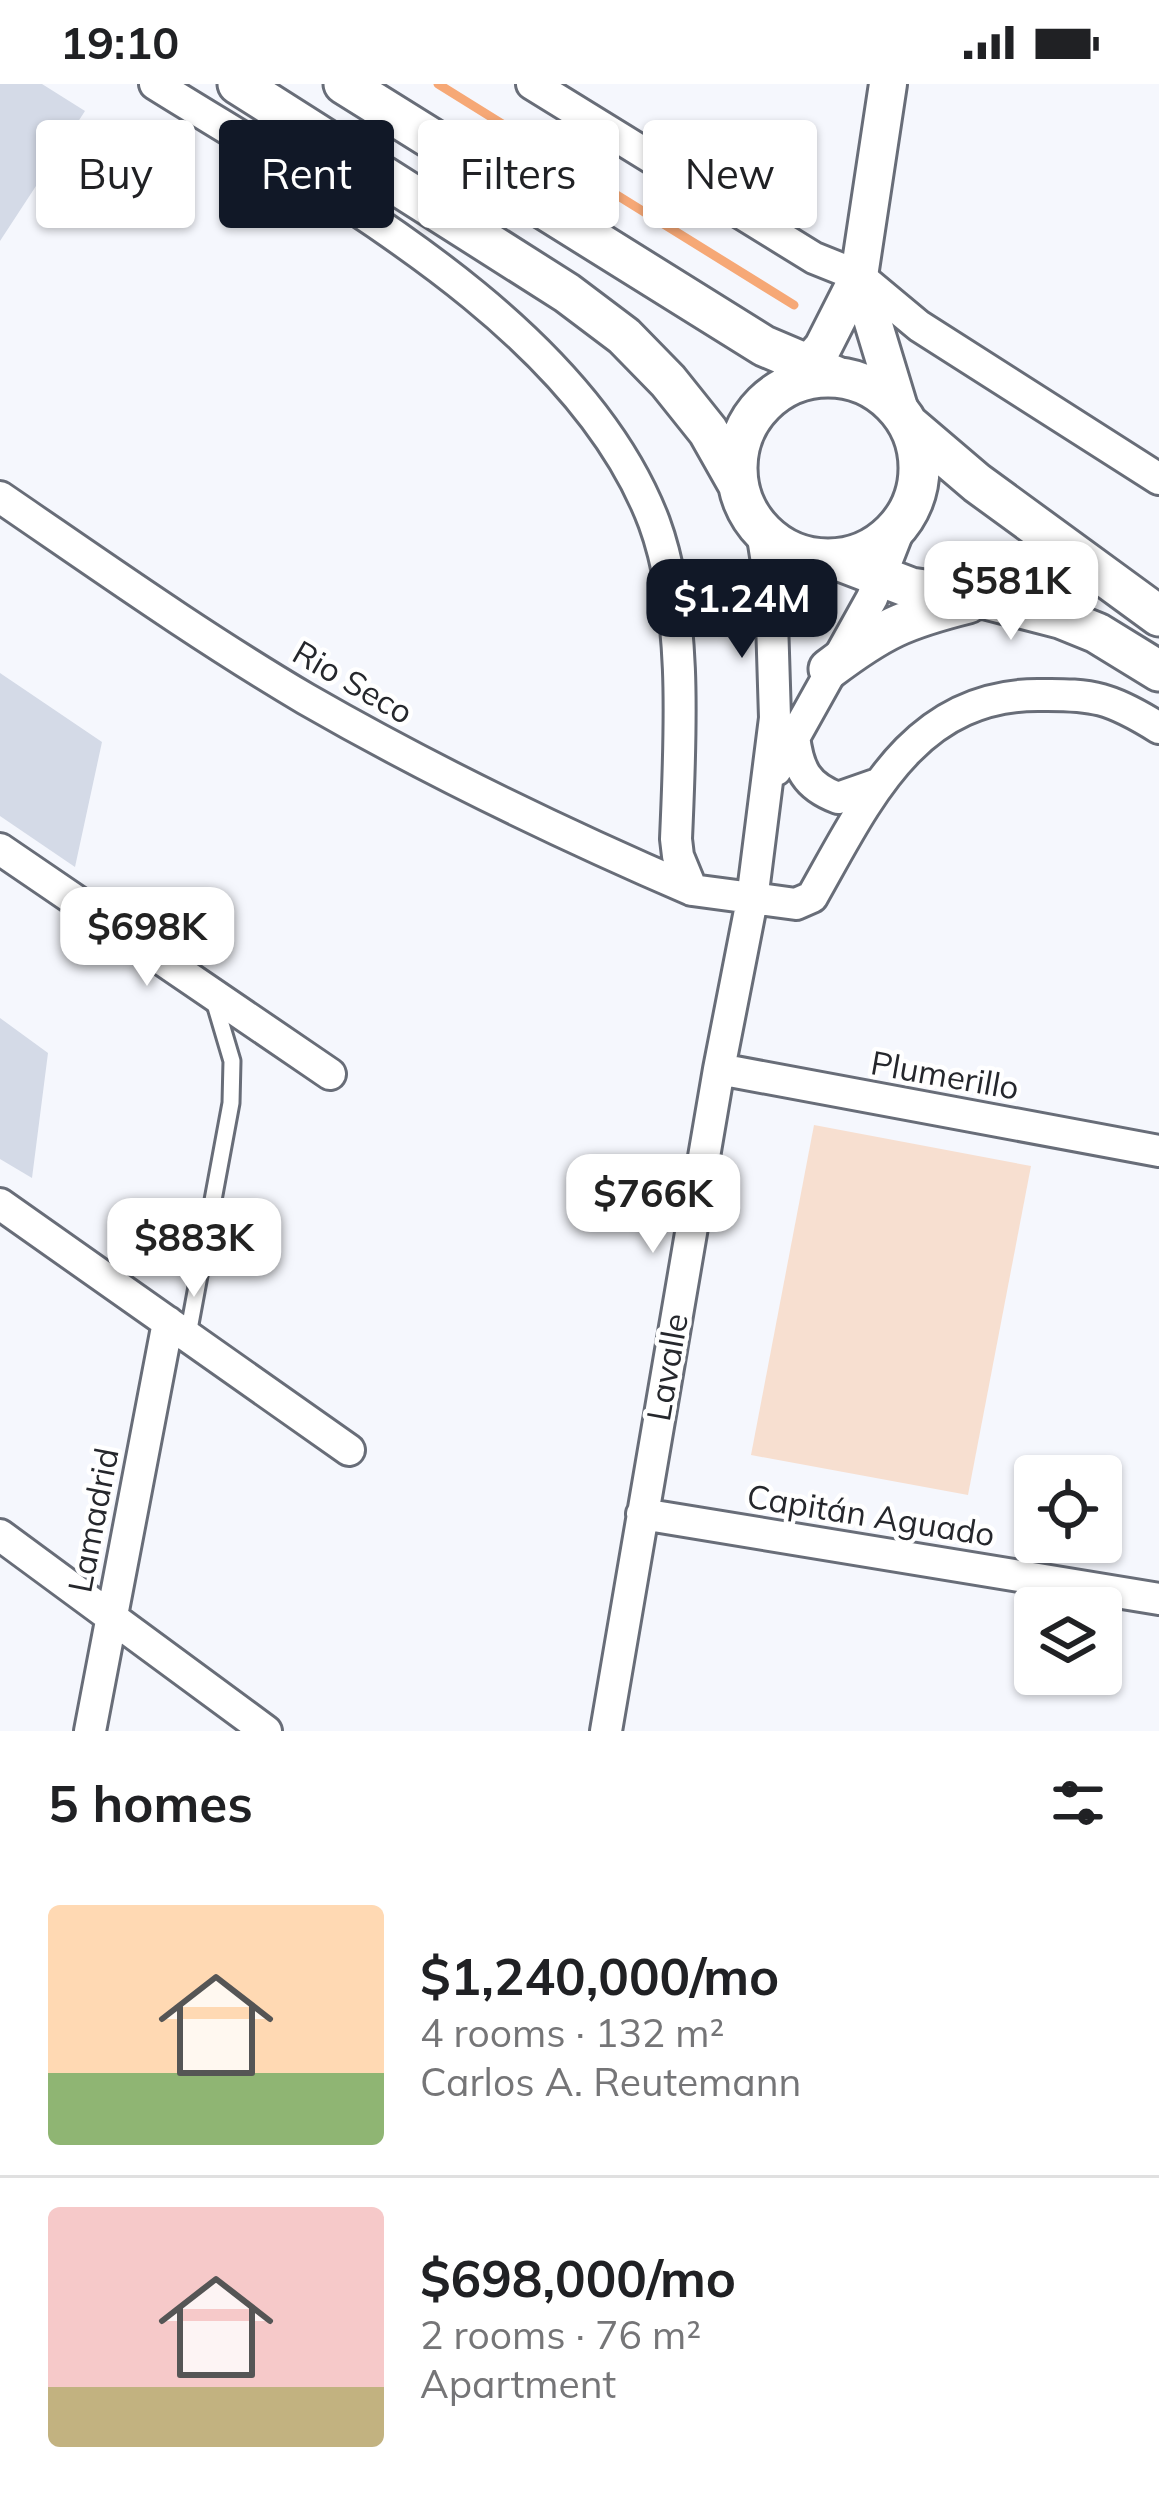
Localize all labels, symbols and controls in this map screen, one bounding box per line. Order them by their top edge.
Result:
text: 19:10 [60,14,179,70]
chip: Buy [36,120,195,228]
chip: Rent [219,120,394,228]
chip: Filters [418,120,619,228]
chip: New [643,120,817,228]
pin: $581K [927,541,1095,643]
text: $581K [951,555,1071,604]
pin: $1.24M [644,559,840,661]
text: $1.24M [673,573,811,622]
street label: Rio Seco [286,631,420,732]
pin: $698K [63,887,231,989]
text: $698K [87,901,207,950]
street label: Plumerillo [868,1041,1022,1108]
pin: $766K [569,1154,737,1256]
text: $766K [593,1168,713,1217]
pin: $883K [110,1198,278,1300]
text: $883K [134,1212,254,1261]
street label: Lavalle [637,1310,696,1424]
street label: Lamadrid [58,1444,127,1595]
map controls [1014,1455,1122,1695]
button: locate [1014,1455,1122,1563]
street label: Capitán Aguado [744,1475,998,1554]
button: layers [1014,1587,1122,1695]
icon: filters [1045,1770,1111,1836]
text: 5 homes [48,1771,253,1835]
text: $1,240,000/mo [420,1944,779,2008]
icon: home [144,1953,288,2097]
text: 4 rooms · 132 m² [420,2008,724,2057]
text: Carlos A. Reutemann [420,2057,801,2106]
text: $698,000/mo [420,2246,736,2310]
icon: home [144,2255,288,2399]
text: 2 rooms · 76 m² [420,2310,701,2359]
text: Apartment [420,2359,616,2408]

